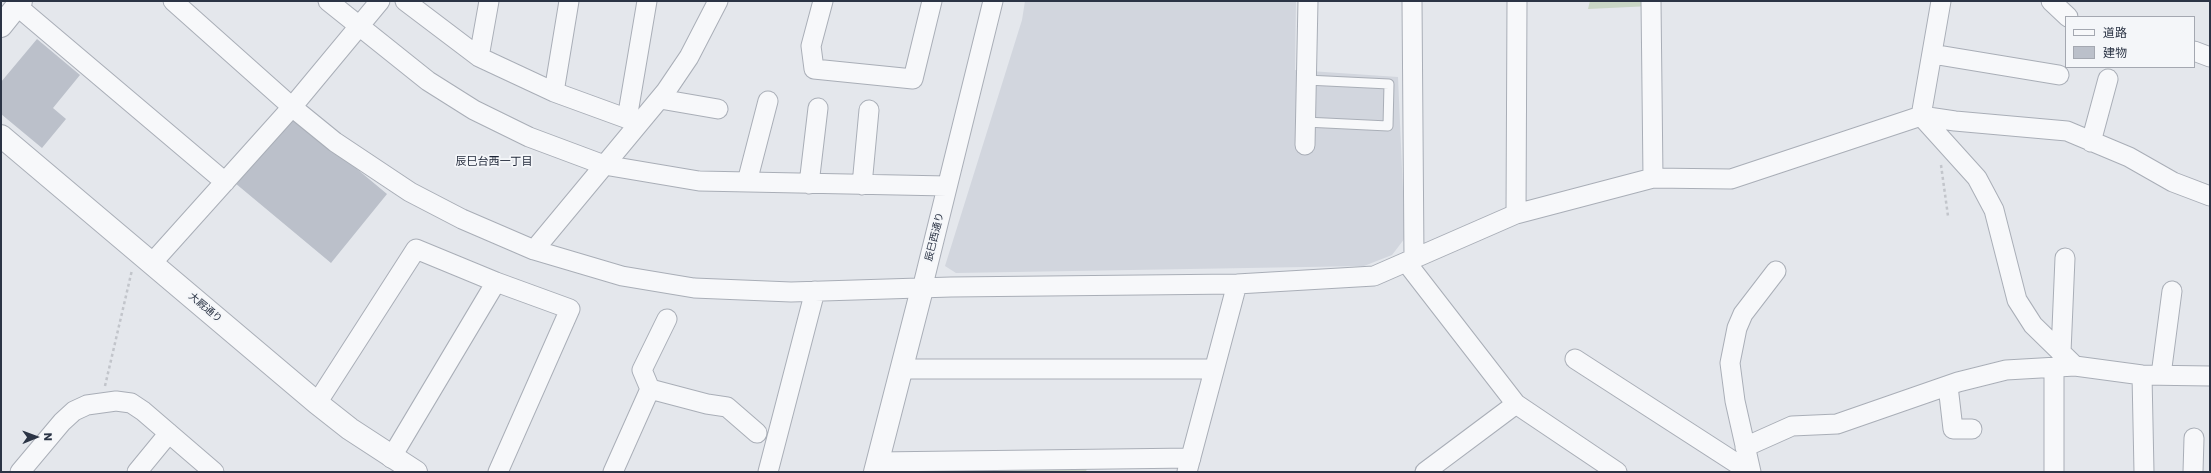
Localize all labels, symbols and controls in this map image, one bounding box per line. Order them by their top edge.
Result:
legend [2065,16,2195,68]
text: 道路 [2103,24,2127,41]
text: 建物 [2103,44,2127,61]
district label: 辰巳台西一丁目 [456,155,532,169]
street label: 辰巳西通り [923,211,947,263]
street label: 大厩通り [186,291,224,325]
north arrow [16,417,56,457]
text: N [40,433,56,441]

